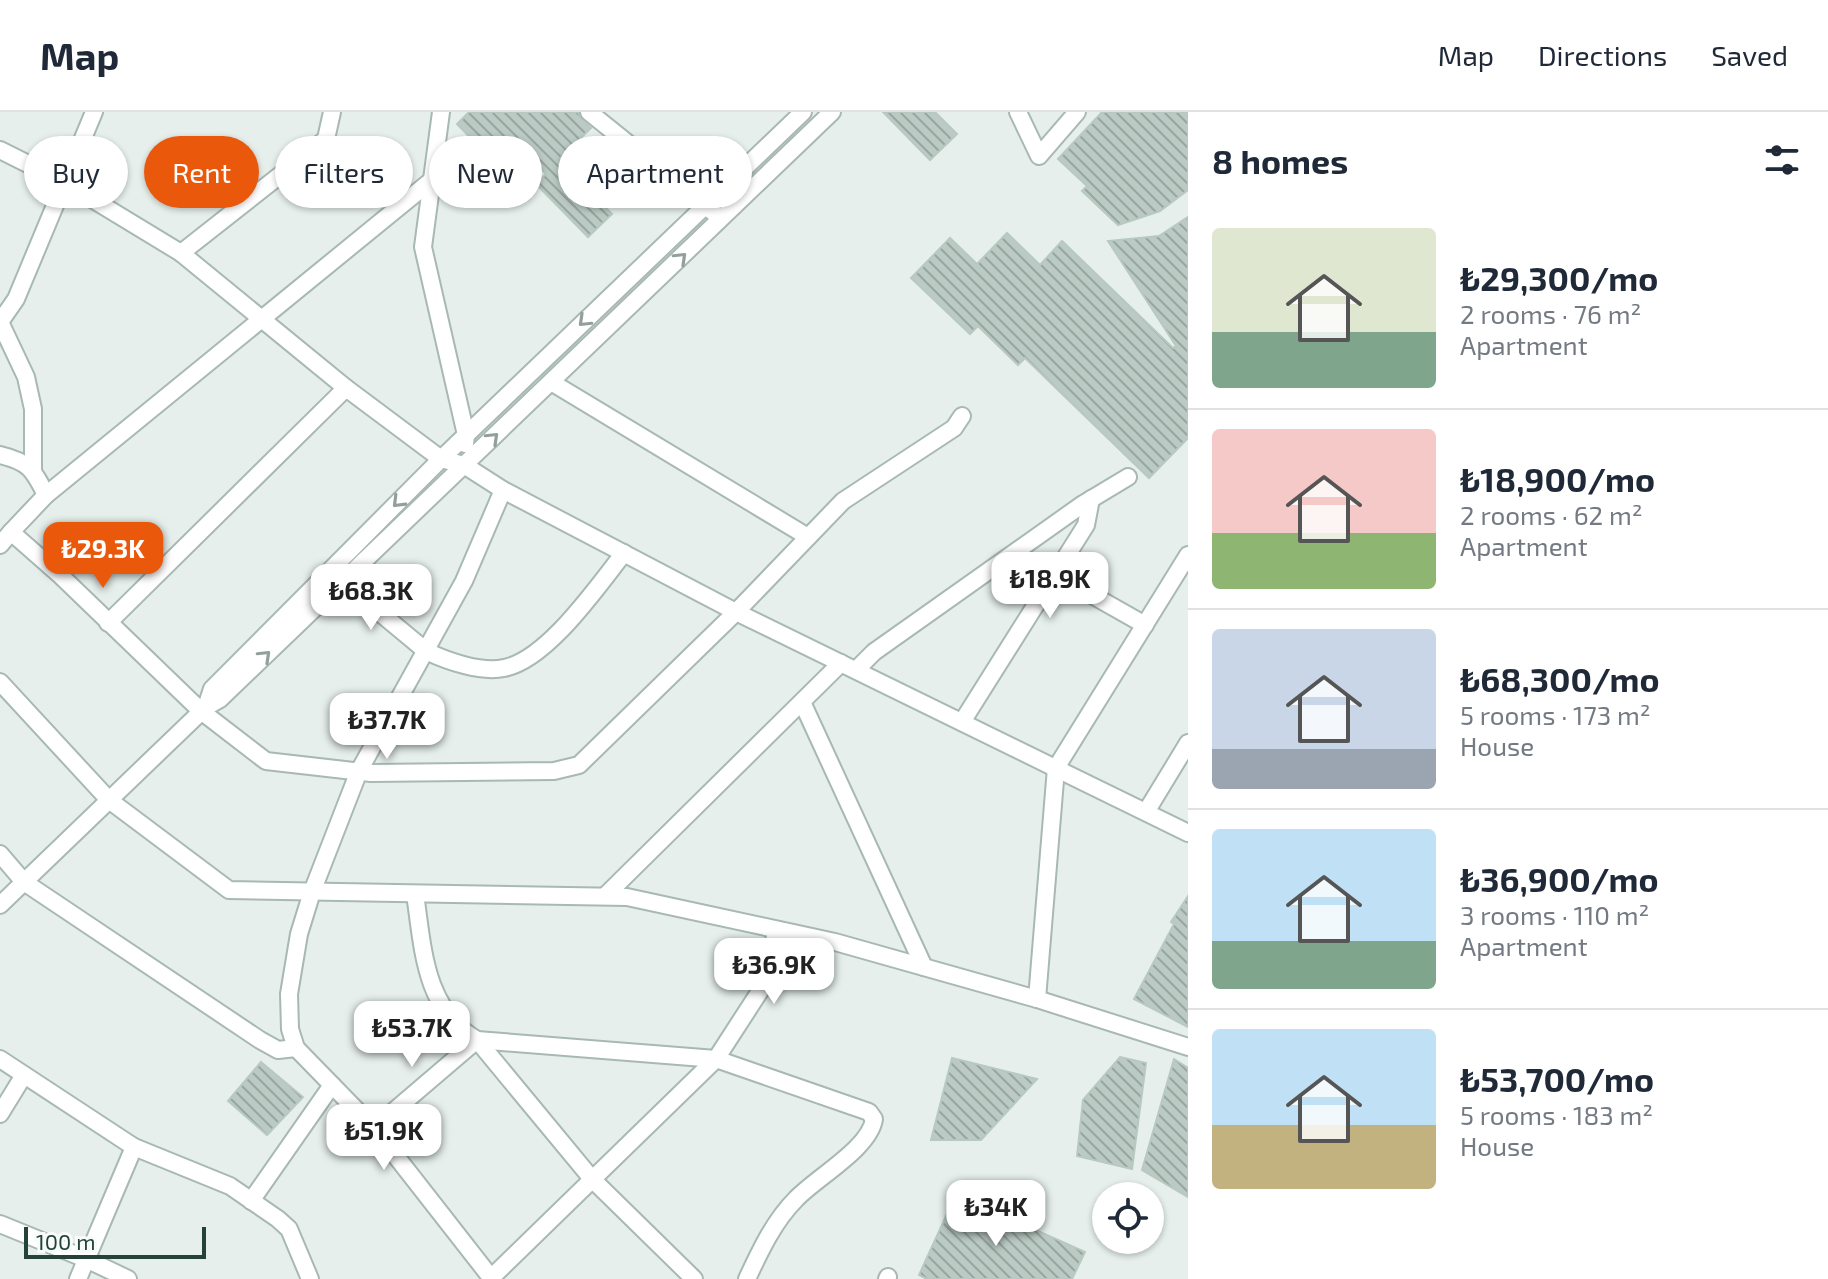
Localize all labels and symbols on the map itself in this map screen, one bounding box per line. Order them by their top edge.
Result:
one-way arrow [672,252,686,267]
one-way arrow [579,311,594,325]
one-way arrow [484,432,498,447]
one-way arrow [393,493,407,507]
pin: ₺29.3K [38,522,168,590]
pin: ₺18.9K [985,552,1115,620]
pin: ₺68.3K [306,564,436,632]
one-way arrow [256,651,270,666]
pin: ₺37.7K [322,693,452,761]
pin: ₺36.9K [709,938,839,1006]
pin: ₺53.7K [347,1001,477,1069]
pin: ₺51.9K [319,1104,449,1172]
pin: ₺34K [949,1180,1043,1248]
scale bar [24,1223,206,1259]

